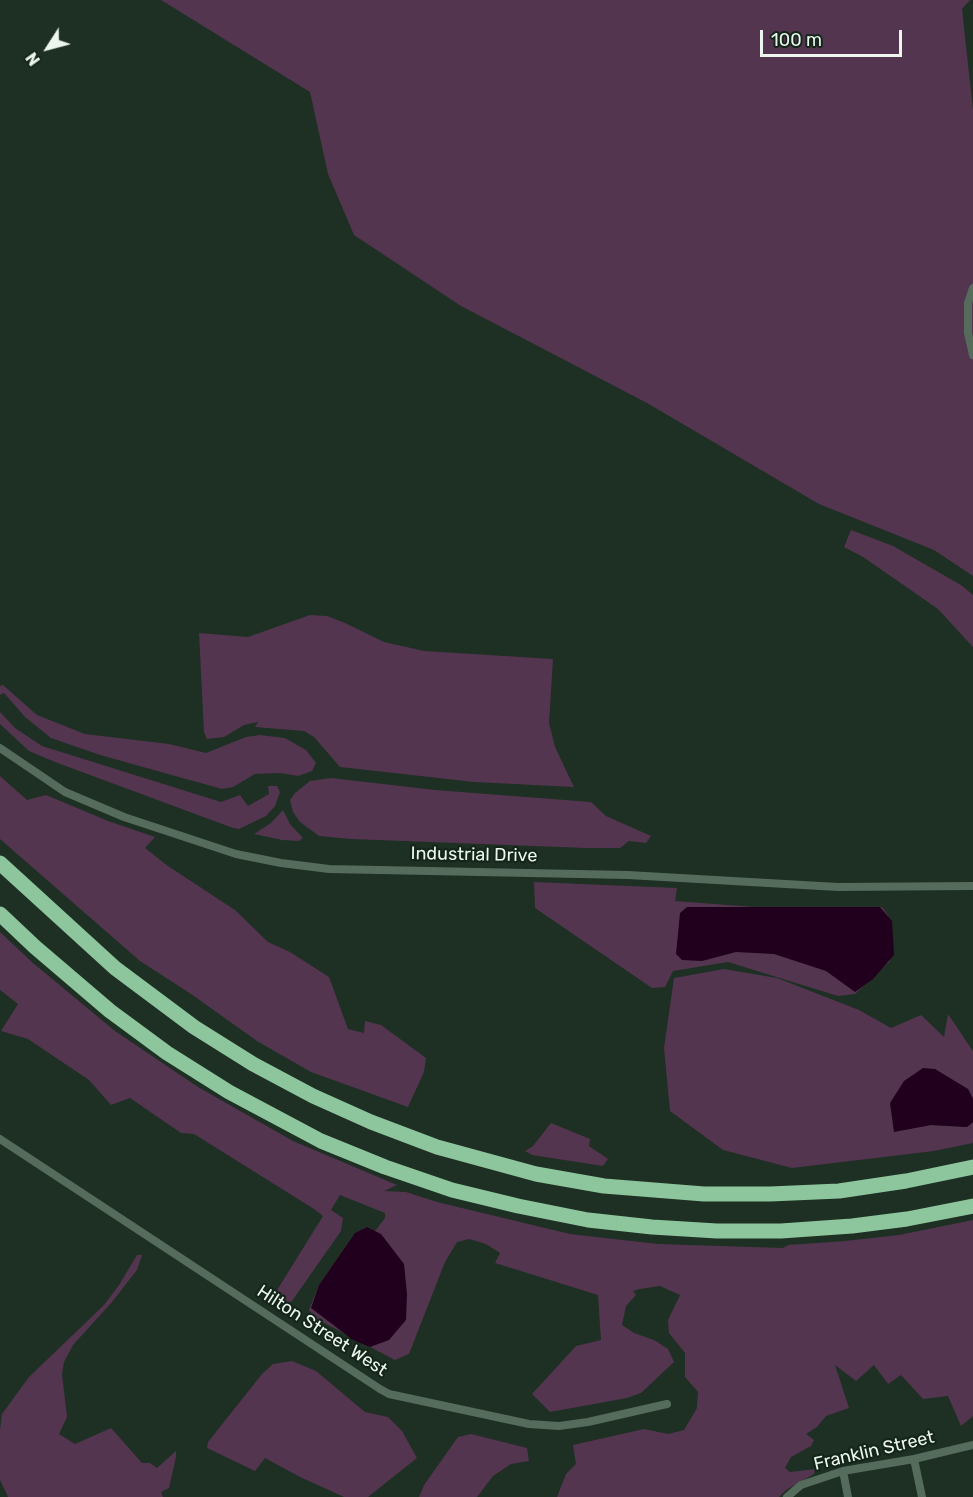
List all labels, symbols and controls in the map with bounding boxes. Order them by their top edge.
north arrow [18,18,78,78]
scale bar [763,18,906,56]
text: 100 m [771,29,822,51]
text: N [22,49,44,69]
street label: Industrial Drive [410,843,538,867]
street label: Hilton Street West [253,1281,391,1381]
street label: Franklin Street [812,1427,936,1475]

